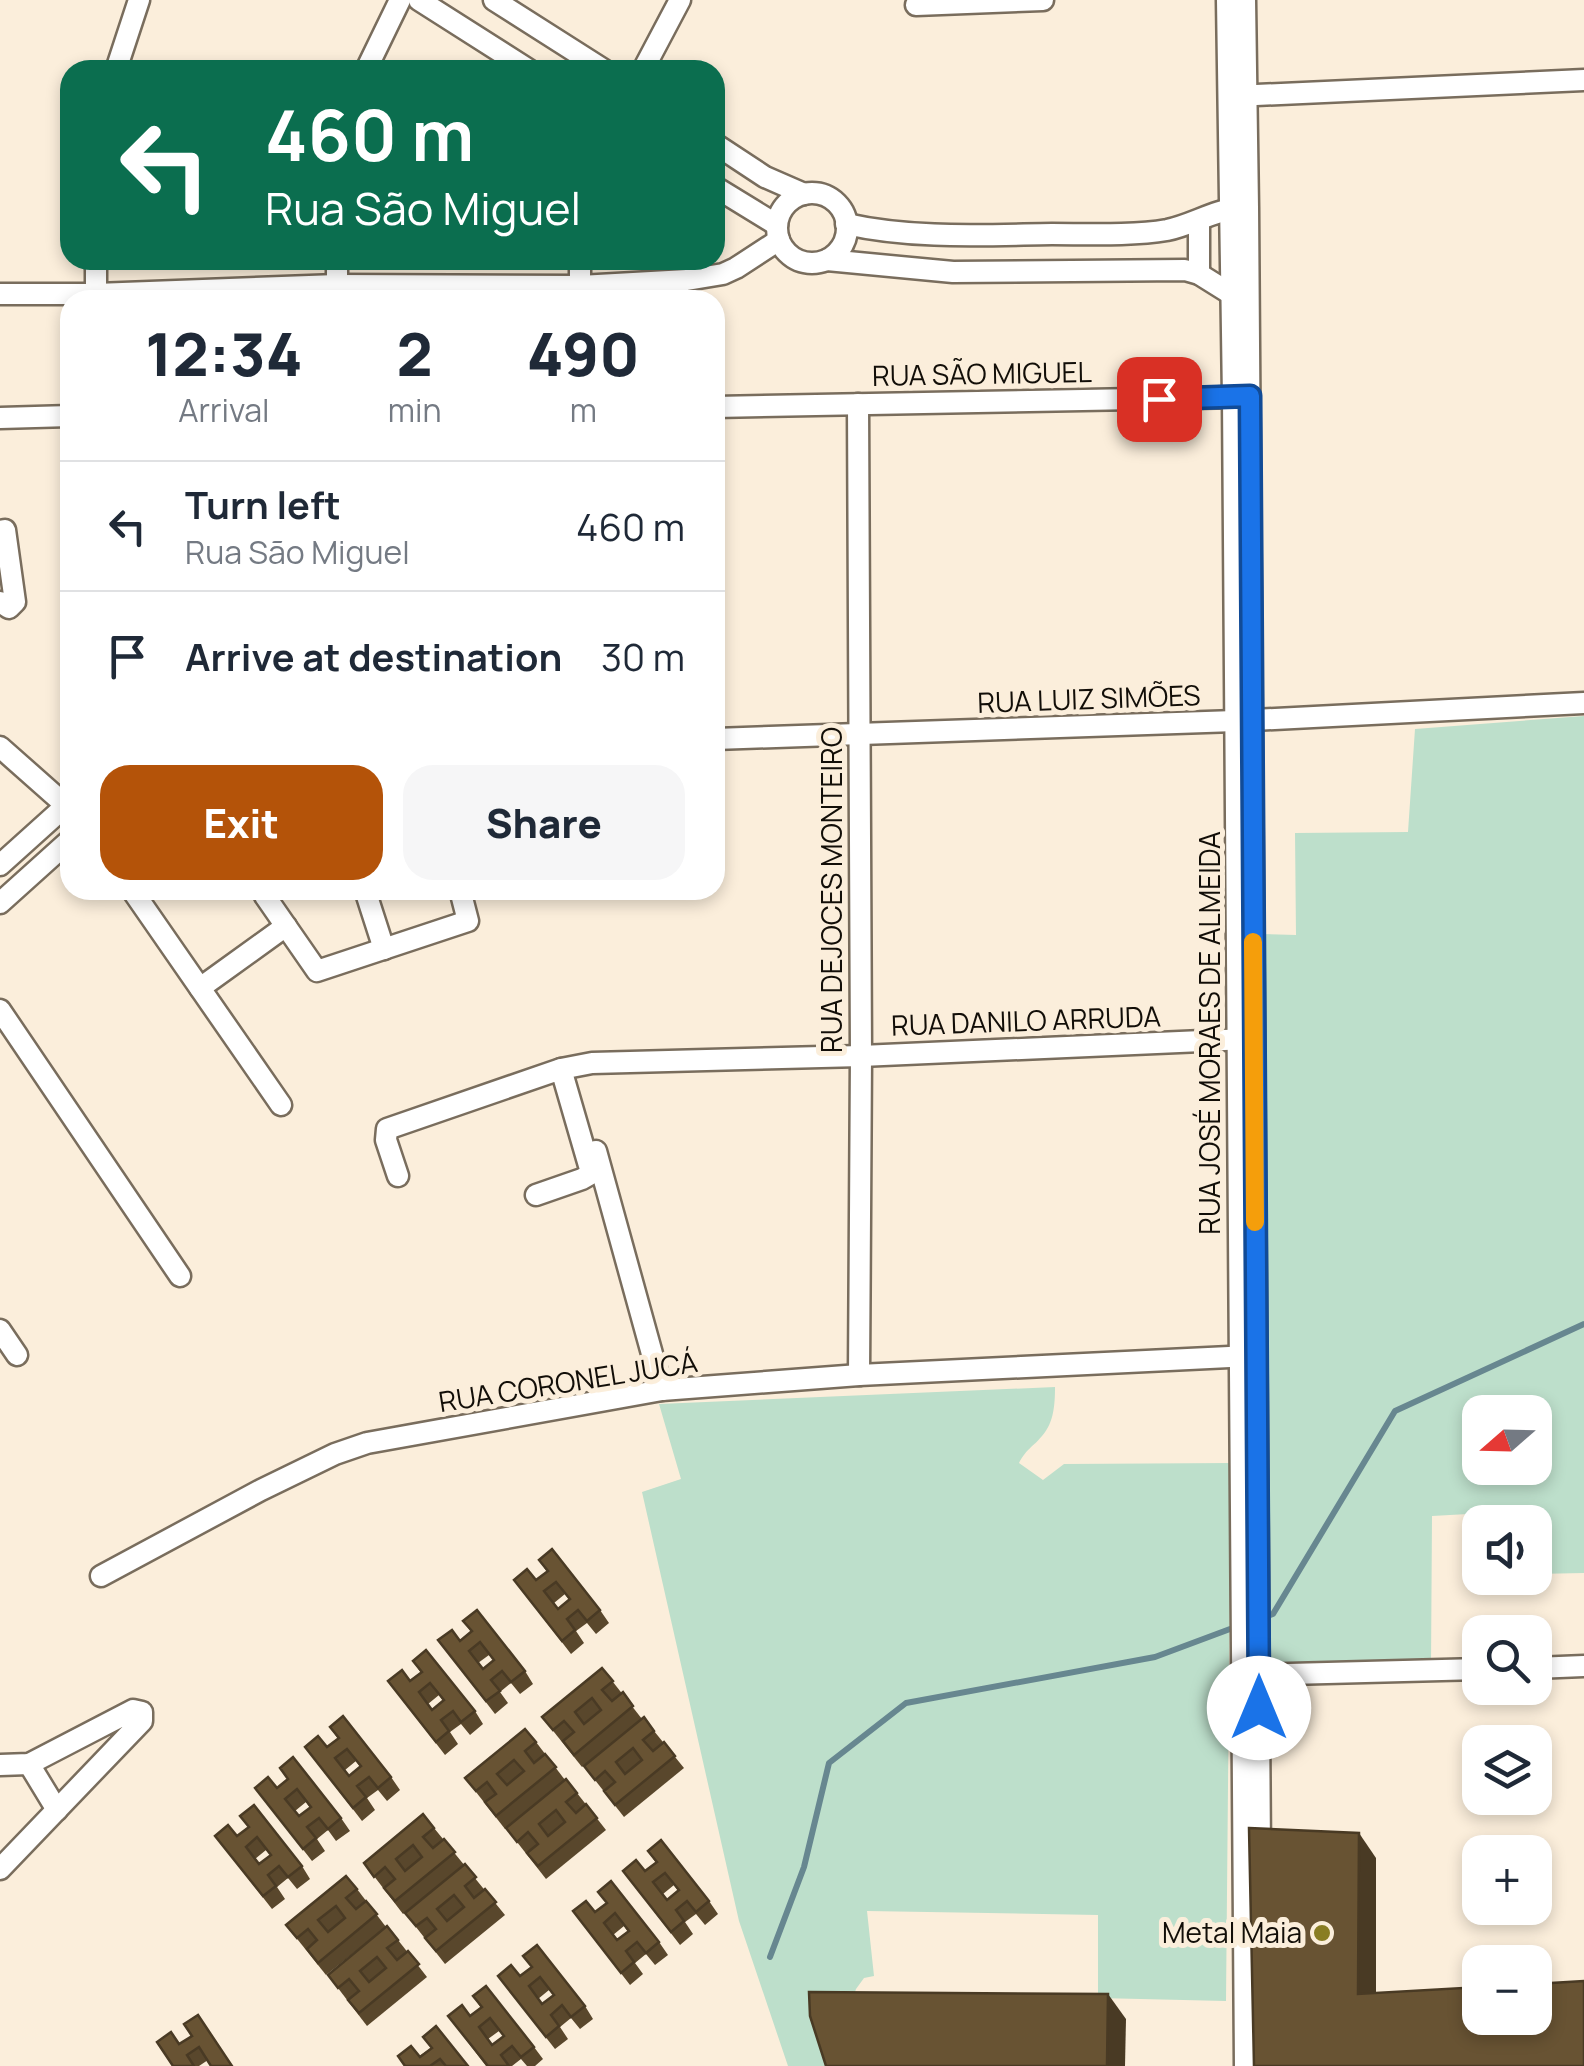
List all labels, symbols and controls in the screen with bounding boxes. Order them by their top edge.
text: 460 m [265,86,474,182]
icon: left [100,100,230,230]
text: Rua São Miguel [265,177,581,239]
text: 12:34 [145,312,303,394]
text: 2 [397,312,433,394]
text: 490 [527,312,640,394]
street label: RUA SÃO MIGUEL [872,352,1092,394]
pin [1117,357,1202,442]
icon: arrive [1132,372,1187,427]
text: Arrival [178,388,270,432]
text: min [388,388,441,432]
text: m [570,388,597,432]
text: Turn left [185,478,341,530]
icon: left [100,499,155,554]
text: 460 m [576,500,685,552]
text: Rua São Miguel [185,530,410,574]
icon: arrive [100,629,155,684]
text: Arrive at destination [185,630,562,682]
text: 30 m [601,630,685,682]
street label: RUA LUIZ SIMÕES [977,675,1201,721]
street label: RUA DEJOCES MONTEIRO [812,727,850,1053]
button: Exit [100,765,383,880]
button: Share [403,765,685,880]
street label: RUA JOSÉ MORAES DE ALMEIDA [1190,831,1228,1235]
street label: RUA DANILO ARRUDA [891,996,1162,1044]
street label: RUA CORONEL JUCÁ [436,1342,700,1420]
north arrow [1462,1395,1552,1485]
map controls [1462,1395,1552,2035]
button: sound [1462,1505,1552,1595]
button: search [1462,1615,1552,1705]
position arrow [1207,1656,1311,1760]
button: layers [1462,1725,1552,1815]
button: + [1462,1835,1552,1925]
place label: Metal Maia [1162,1913,1302,1951]
marker: Metal Maia [1311,1922,1333,1944]
button: − [1462,1945,1552,2035]

